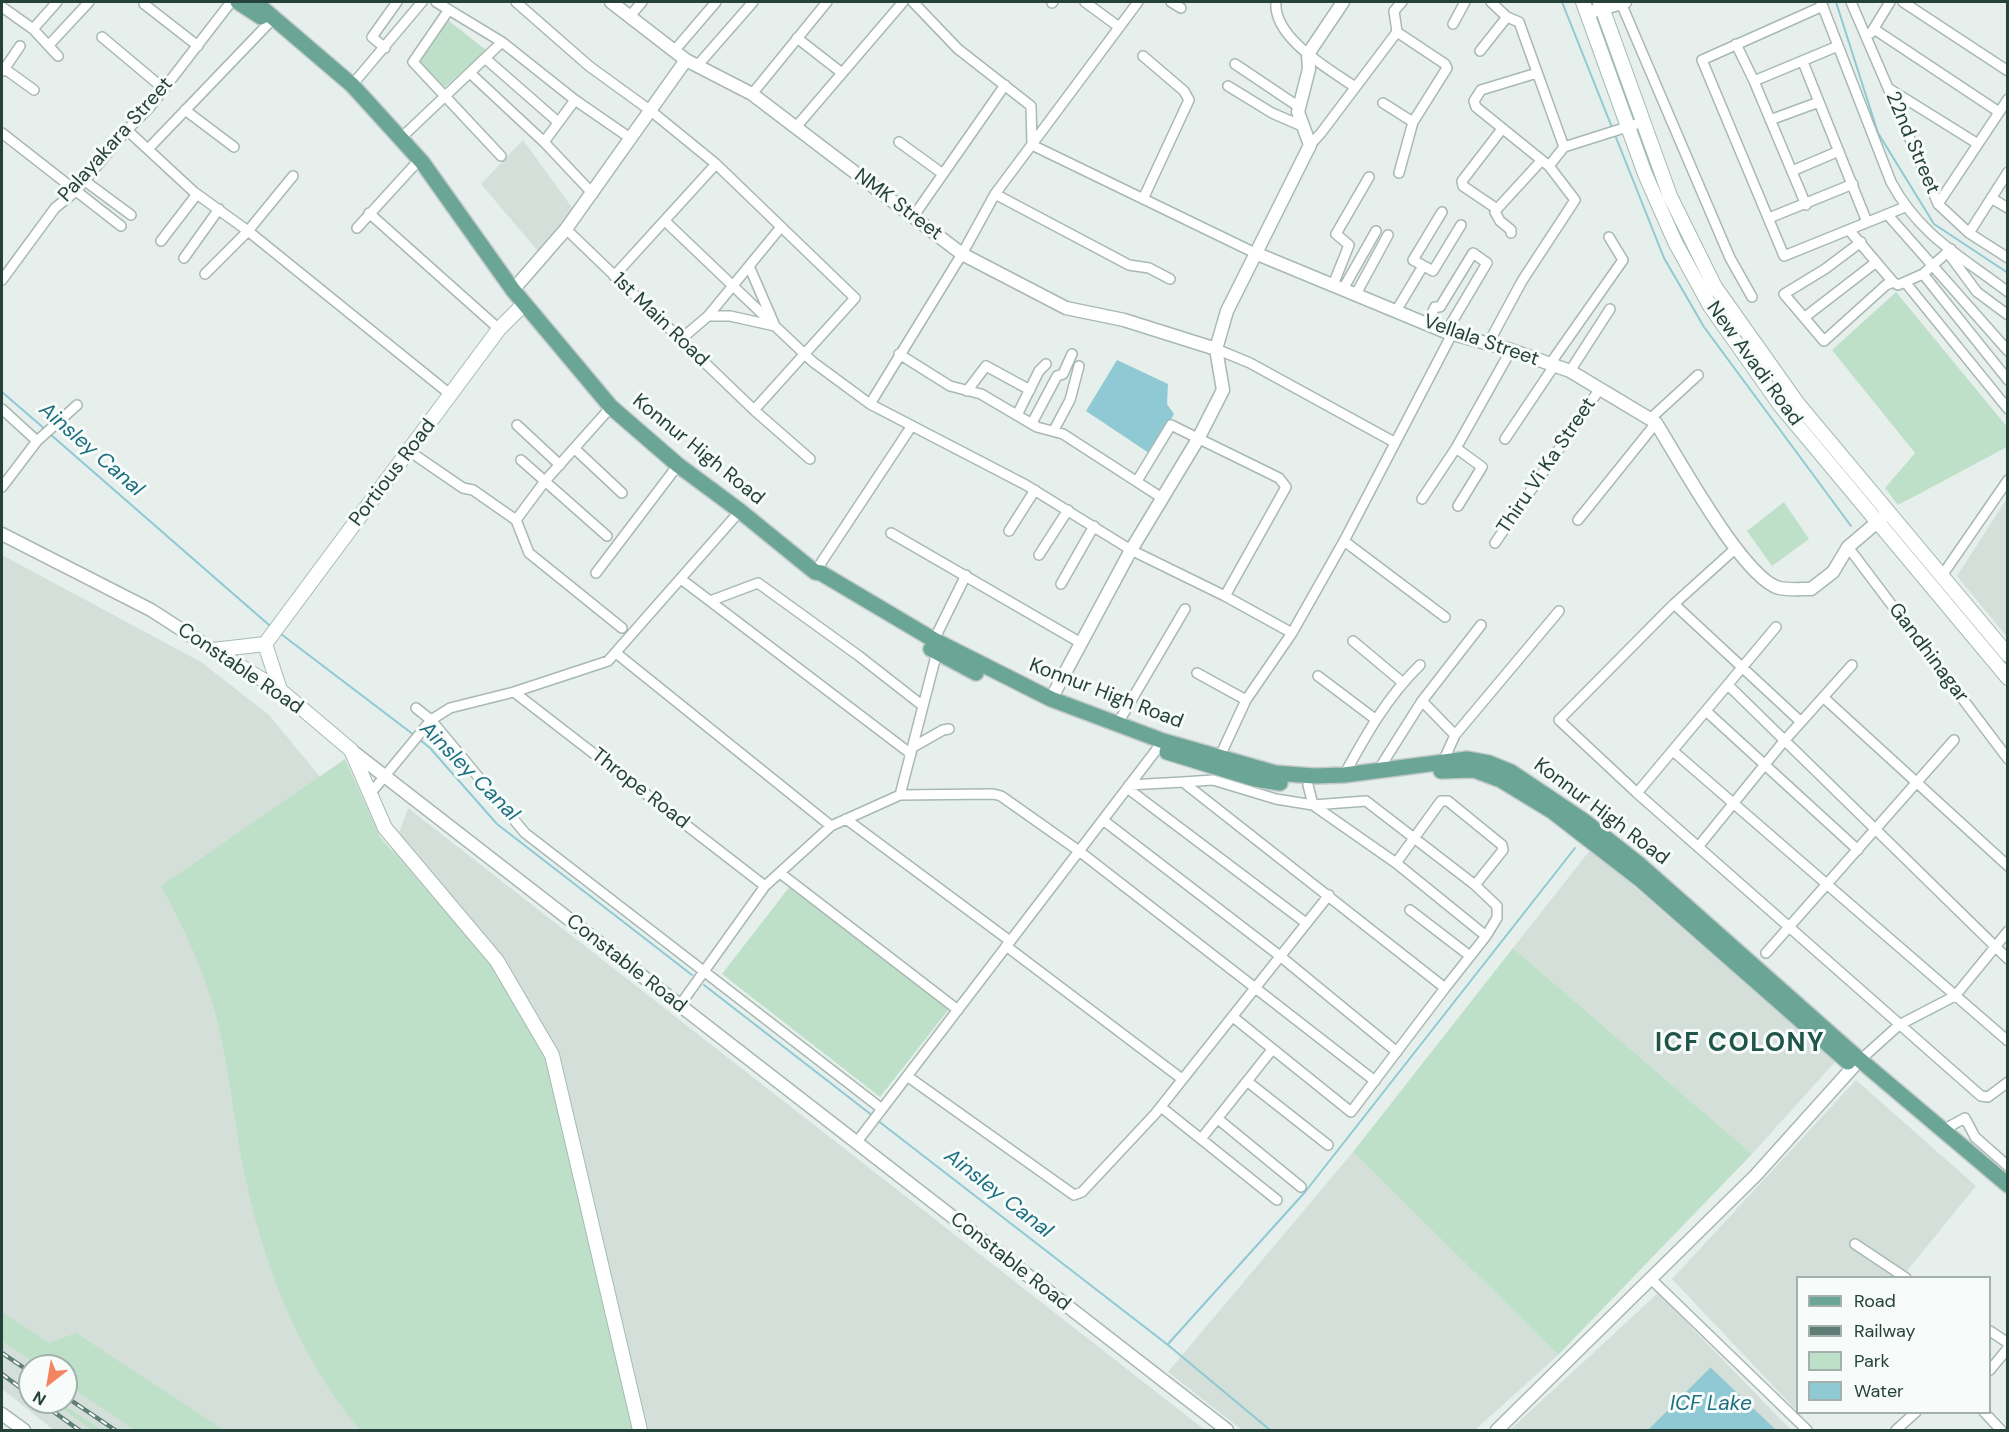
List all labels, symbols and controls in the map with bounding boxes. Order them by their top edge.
street label: Palayakara Street [54,73,178,207]
street label: 22nd Street [1880,88,1944,198]
street label: NMK Street [849,164,947,246]
street label: 1st Main Road [607,268,713,372]
street label: New Avadi Road [1701,297,1807,431]
street label: Vellala Street [1420,310,1542,372]
street label: Konnur High Road [627,389,769,511]
street label: Thiru Vi Ka Street [1493,393,1601,539]
water label: Ainsley Canal [33,398,149,502]
street label: Portious Road [345,415,441,531]
street label: Gandhinagar [1883,599,1973,707]
street label: Constable Road [173,618,307,720]
street label: Konnur High Road [1026,654,1186,734]
water label: Ainsley Canal [414,717,524,827]
street label: Thrope Road [586,743,694,835]
street label: Konnur High Road [1529,753,1673,871]
street label: Constable Road [561,910,691,1018]
district label: ICF COLONY [1655,1028,1825,1060]
water label: Ainsley Canal [939,1144,1057,1244]
street label: Constable Road [945,1208,1075,1316]
legend [1796,1276,1991,1414]
text: Road [1854,1289,1896,1313]
text: Railway [1854,1319,1916,1343]
text: Park [1854,1349,1890,1373]
north arrow [18,1354,78,1414]
text: Water [1854,1379,1904,1403]
text: N [29,1386,50,1410]
water label: ICF Lake [1670,1391,1752,1417]

